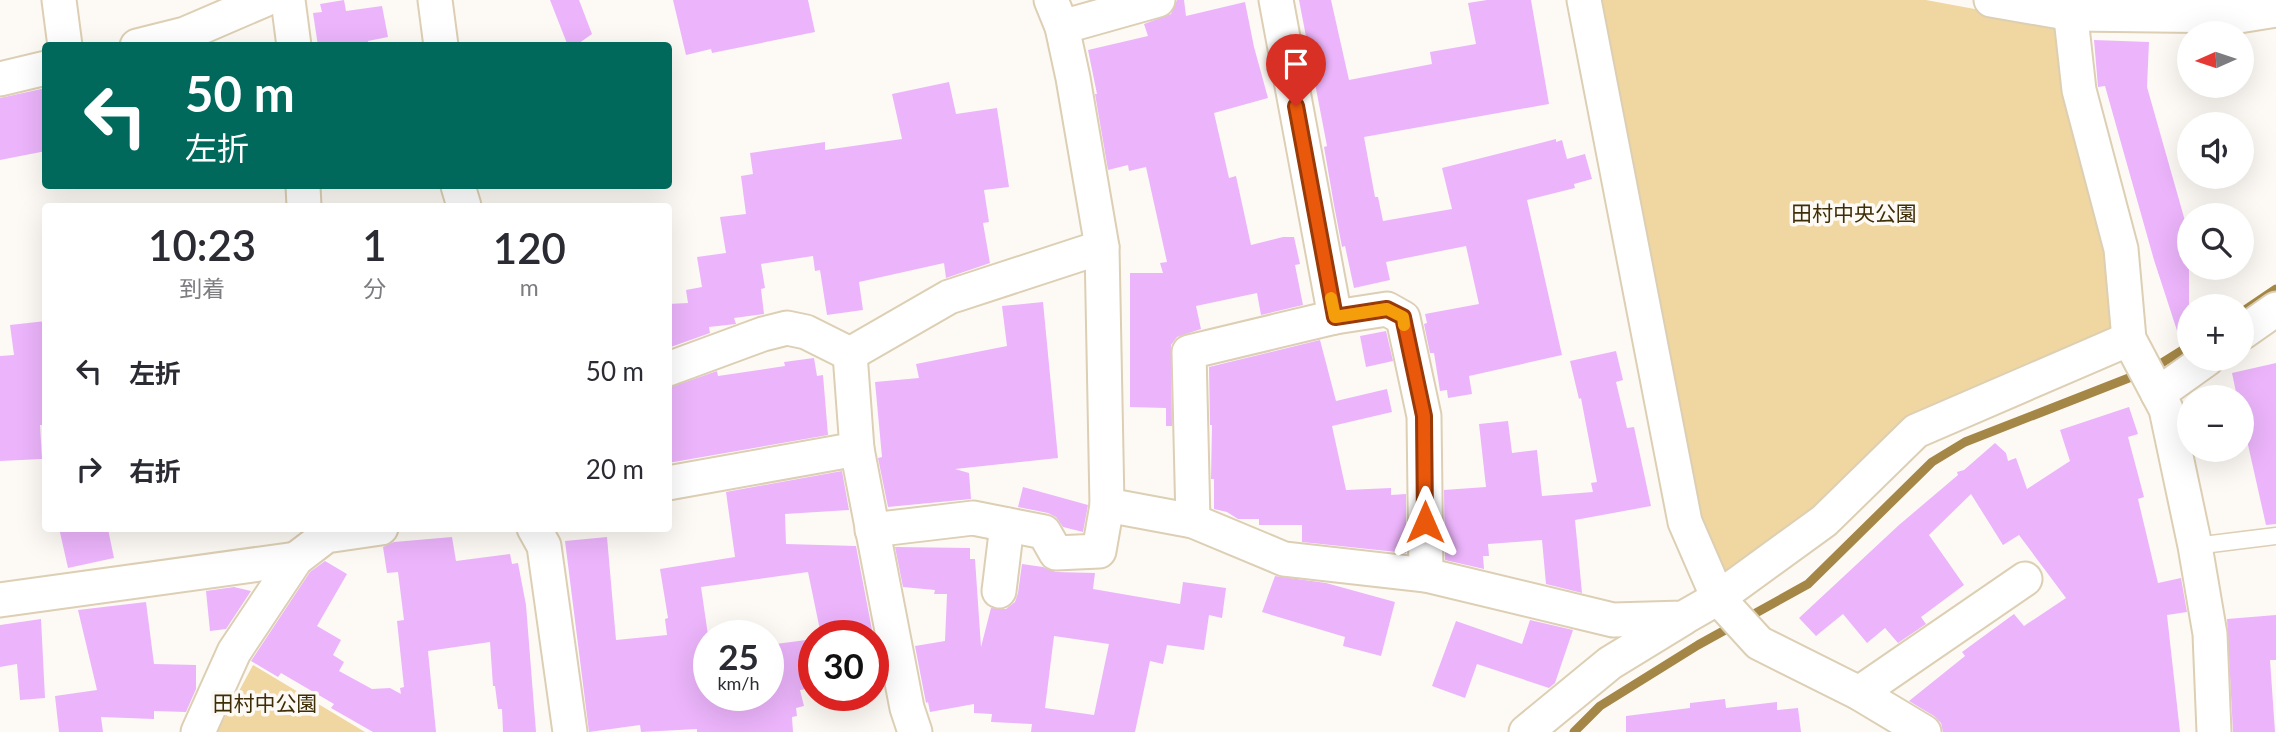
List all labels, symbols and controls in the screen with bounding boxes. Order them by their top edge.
north arrow [2177,21,2254,98]
map controls [2177,21,2254,462]
pin [1266,34,1326,106]
icon: arrive [1277,45,1315,83]
text: 50 m [185,64,295,122]
icon: left [70,70,161,161]
button: sound [2177,112,2254,189]
text: 左折 [185,128,249,167]
park label: 田村中央公園 [1791,200,1917,225]
button: search [2177,203,2254,280]
text: 10:23 [148,220,256,270]
text: 1 [362,220,387,270]
text: 120 [493,223,566,273]
text: m [520,273,539,301]
text: 到着 [179,274,225,302]
text: 分 [363,274,386,302]
button: + [2177,294,2254,371]
icon: left [70,352,108,390]
text: 50 m [586,355,644,387]
text: 左折 [129,357,181,389]
button: − [2177,385,2254,462]
icon: right [70,450,108,488]
text: 20 m [586,453,644,485]
text: 右折 [129,455,181,487]
position arrow [1388,485,1462,559]
speed limit sign: 30 [798,620,889,711]
text: 25 [718,635,759,677]
text: km/h [717,672,760,694]
park label: 田村中公園 [213,690,318,715]

